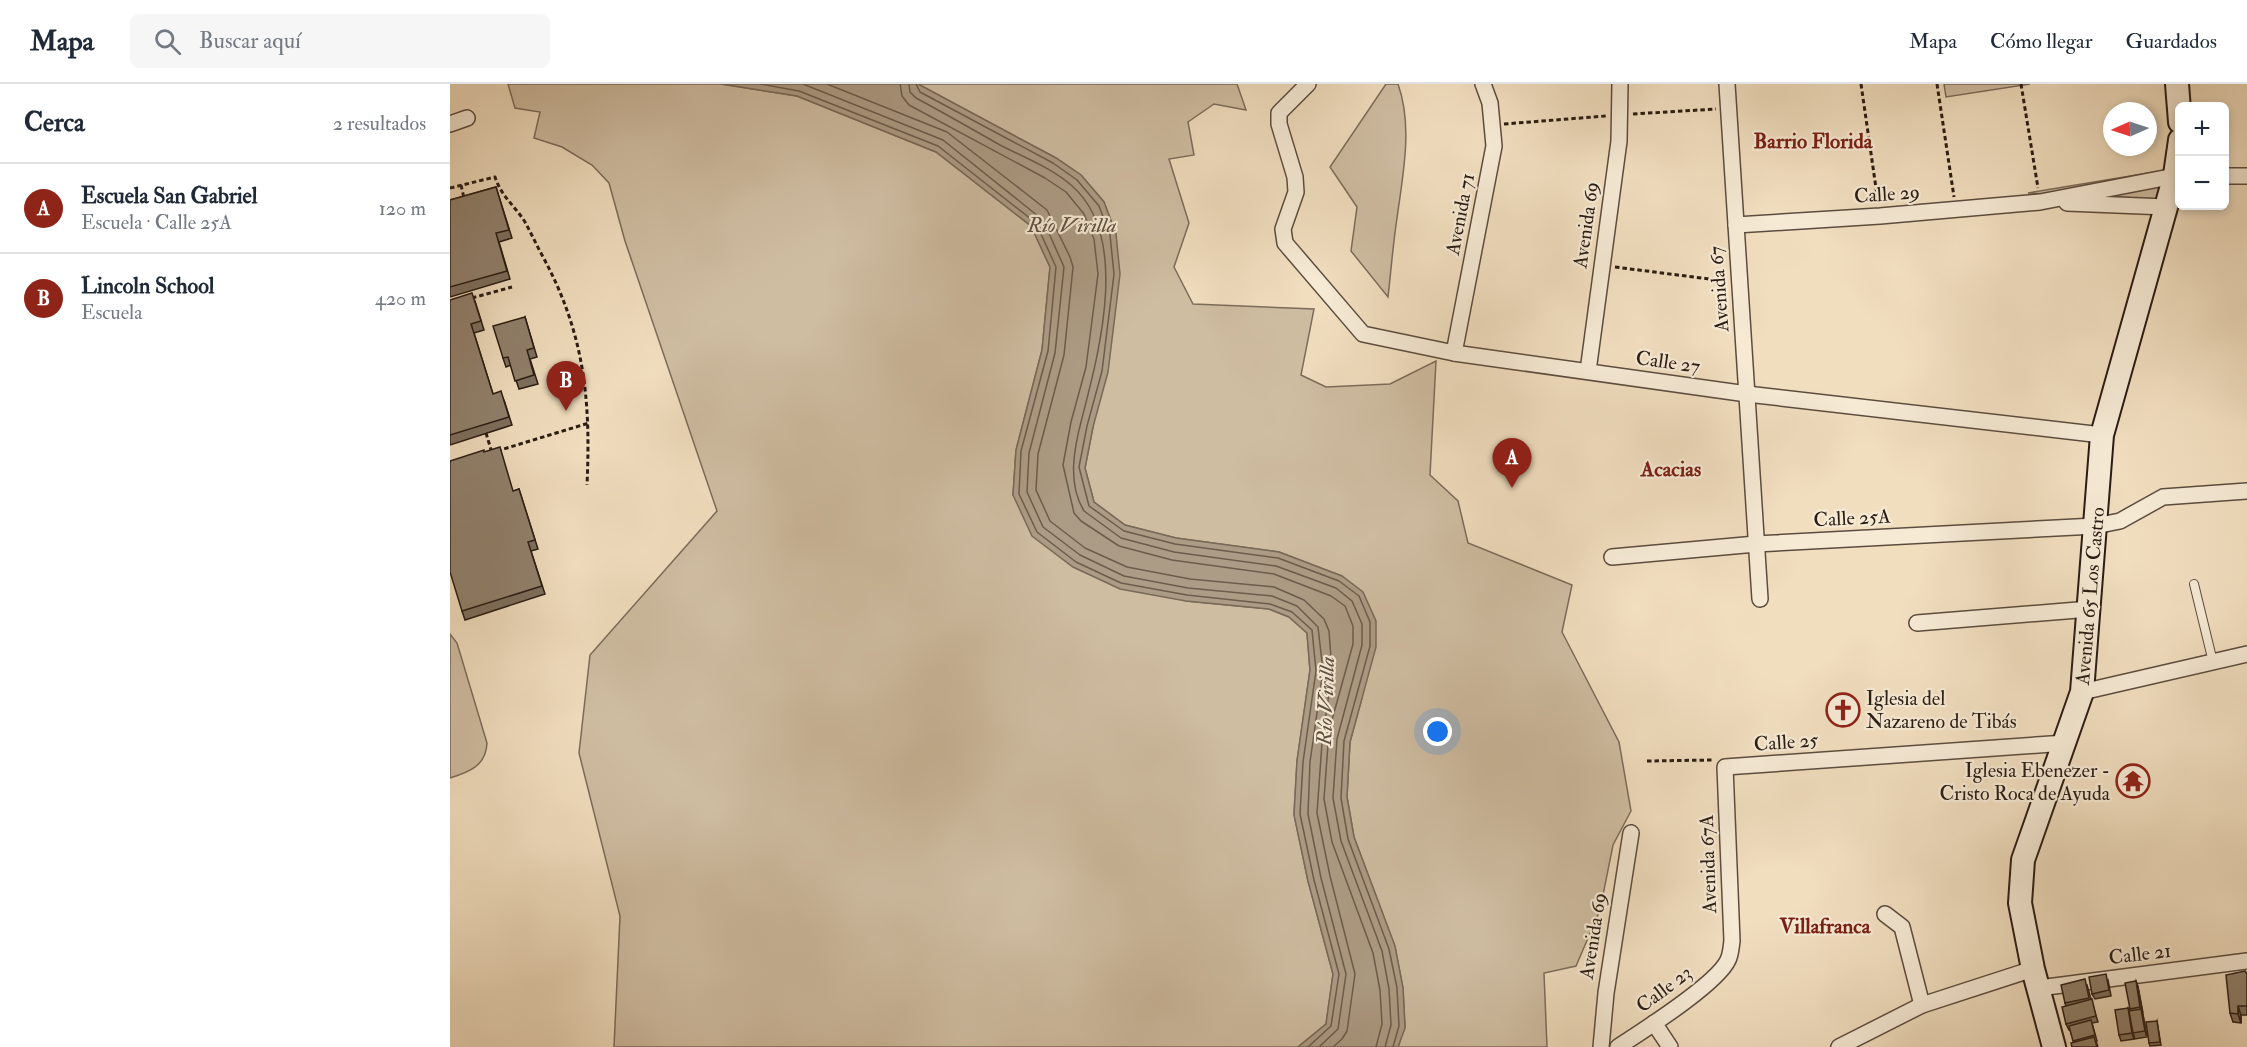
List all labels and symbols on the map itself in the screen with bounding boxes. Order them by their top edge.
north arrow [2103,102,2157,156]
district label: Barrio Florida [1754,128,1874,155]
street label: Avenida 71 [1440,171,1480,258]
street label: Calle 29 [1853,179,1921,209]
street label: Avenida 69 [1567,180,1604,271]
water label: Río Virilla [1026,212,1117,239]
street label: Avenida 67 [1704,245,1735,334]
street label: Calle 27 [1634,345,1702,379]
pin: B [546,362,586,411]
pin: A [1492,438,1532,488]
district label: Acacias [1640,456,1701,483]
street label: Calle 25A [1813,503,1891,533]
street label: Avenida 65 Los Castro [2070,506,2110,687]
water label: Río Virilla [1311,656,1341,747]
place label: Iglesia del Nazareno de Tibás [1866,686,2017,734]
church icon: Iglesia del Nazareno de Tibás [1825,692,1861,728]
your location [1423,717,1452,746]
street label: Calle 25 [1753,727,1819,757]
place label: Iglesia Ebenezer - Cristo Roca de Ayuda [1940,758,2111,806]
temple icon: Iglesia Ebenezer - Cristo Roca de Ayuda [2115,763,2151,799]
street label: Avenida 67A [1694,814,1722,915]
street label: Avenida 69 [1574,891,1612,982]
district label: Villafranca [1779,913,1872,940]
street label: Calle 21 [2107,938,2173,970]
street label: Calle 23 [1631,960,1697,1018]

